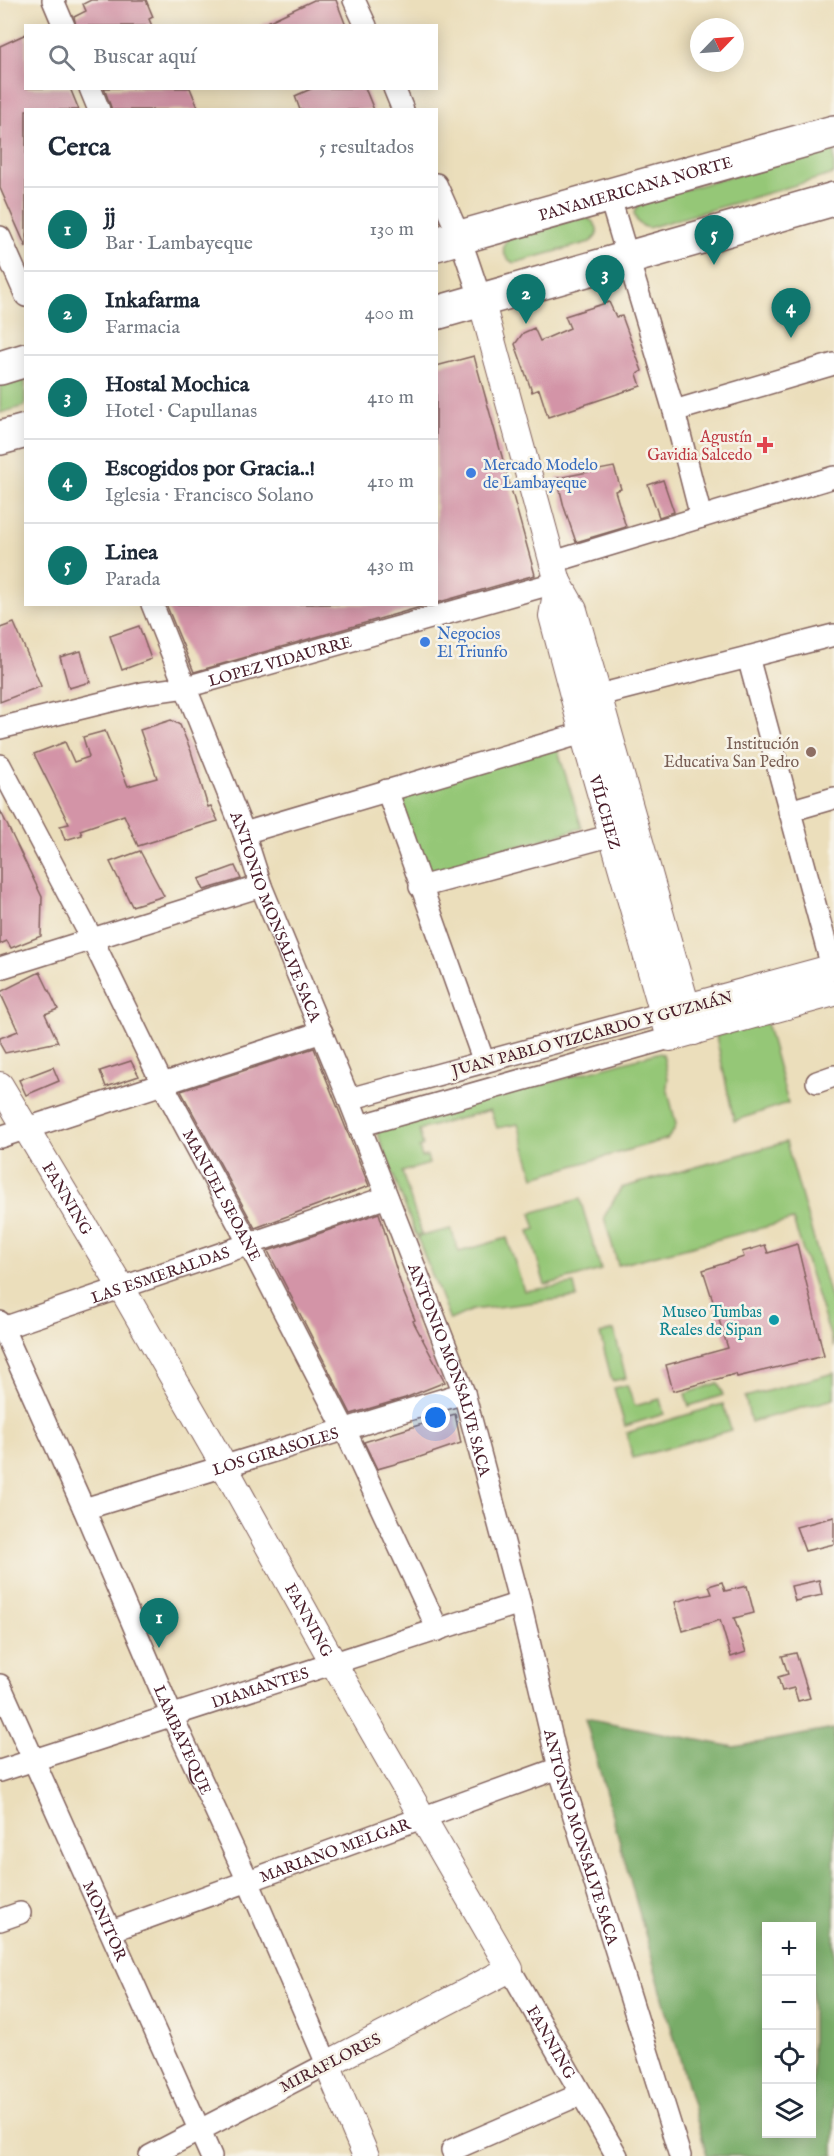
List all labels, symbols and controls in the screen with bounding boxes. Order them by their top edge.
north arrow [690,18,744,72]
search box [24,24,438,90]
icon: search [45,41,78,74]
text: Buscar aquí [93,43,196,71]
text: Cerca [48,131,110,164]
text: 5 resultados [319,135,414,160]
street label: PANAMERICANA NORTE [537,153,735,227]
text: jj [105,203,115,231]
pin: 5 [694,216,734,265]
text: 1 [64,217,71,242]
text: 130 m [369,217,414,242]
text: Bar · Lambayeque [105,231,253,256]
pin: 3 [586,256,624,305]
pin: 2 [506,274,546,324]
text: Inkafarma [105,287,200,315]
pin: 4 [772,288,810,338]
text: 2 [63,301,72,326]
text: 400 m [365,301,414,326]
text: Farmacia [105,315,180,340]
text: Hostal Mochica [105,371,249,399]
text: 3 [64,385,71,410]
text: 410 m [367,385,414,410]
text: Hotel · Capullanas [105,399,257,424]
place label: Agustín Gavidia Salcedo [647,428,752,466]
marker: Agustín Gavidia Salcedo [756,436,774,454]
text: Escogidos por Gracia..! [105,455,315,483]
place label: Mercado Modelo de Lambayeque [483,456,598,494]
marker: Mercado Modelo de Lambayeque [464,466,478,480]
text: 4 [63,469,72,494]
text: 410 m [367,469,414,494]
text: Iglesia · Francisco Solano [105,483,313,508]
text: Linea [105,539,158,567]
text: 5 [64,553,71,578]
text: 430 m [367,553,414,578]
text: Parada [105,567,160,592]
place label: Negocios El Triunfo [437,625,508,663]
street label: LOPEZ VIDAURRE [206,633,354,692]
marker: Negocios El Triunfo [418,635,432,649]
place label: Institución Educativa San Pedro [664,735,799,773]
marker: Institución Educativa San Pedro [804,745,818,759]
street label: VÍLCHEZ [583,772,624,852]
street label: ANTONIO MONSALVE SACA [224,808,324,1026]
street label: JUAN PABLO VIZCARDO Y GUZMÁN [448,986,735,1083]
street label: MANUEL SEOANE [177,1126,264,1265]
street label: FANNING [37,1159,96,1240]
street label: LAS ESMERALDAS [89,1243,233,1309]
street label: ANTONIO MONSALVE SACA [402,1260,494,1480]
place label: Museo Tumbas Reales de Sipan [659,1303,762,1341]
marker: Museo Tumbas Reales de Sipan [767,1313,781,1327]
your location [421,1403,450,1432]
street label: LOS GIRASOLES [210,1424,341,1481]
street label: FANNING [279,1580,336,1662]
pin: 1 [140,1598,178,1648]
street label: DIAMANTES [209,1664,312,1714]
street label: LAMBAYEQUE [148,1682,215,1798]
street label: ANTONIO MONSALVE SACA [538,1727,622,1949]
street label: MARIANO MELGAR [257,1815,414,1888]
street label: MONITOR [77,1878,131,1965]
map controls [762,1922,816,2138]
button: + [762,1922,816,1976]
button: − [762,1976,816,2030]
street label: FANNING [521,2003,579,2083]
street label: MIRAFLORES [277,2030,385,2098]
button: locate [762,2030,816,2084]
button: layers [762,2084,816,2138]

